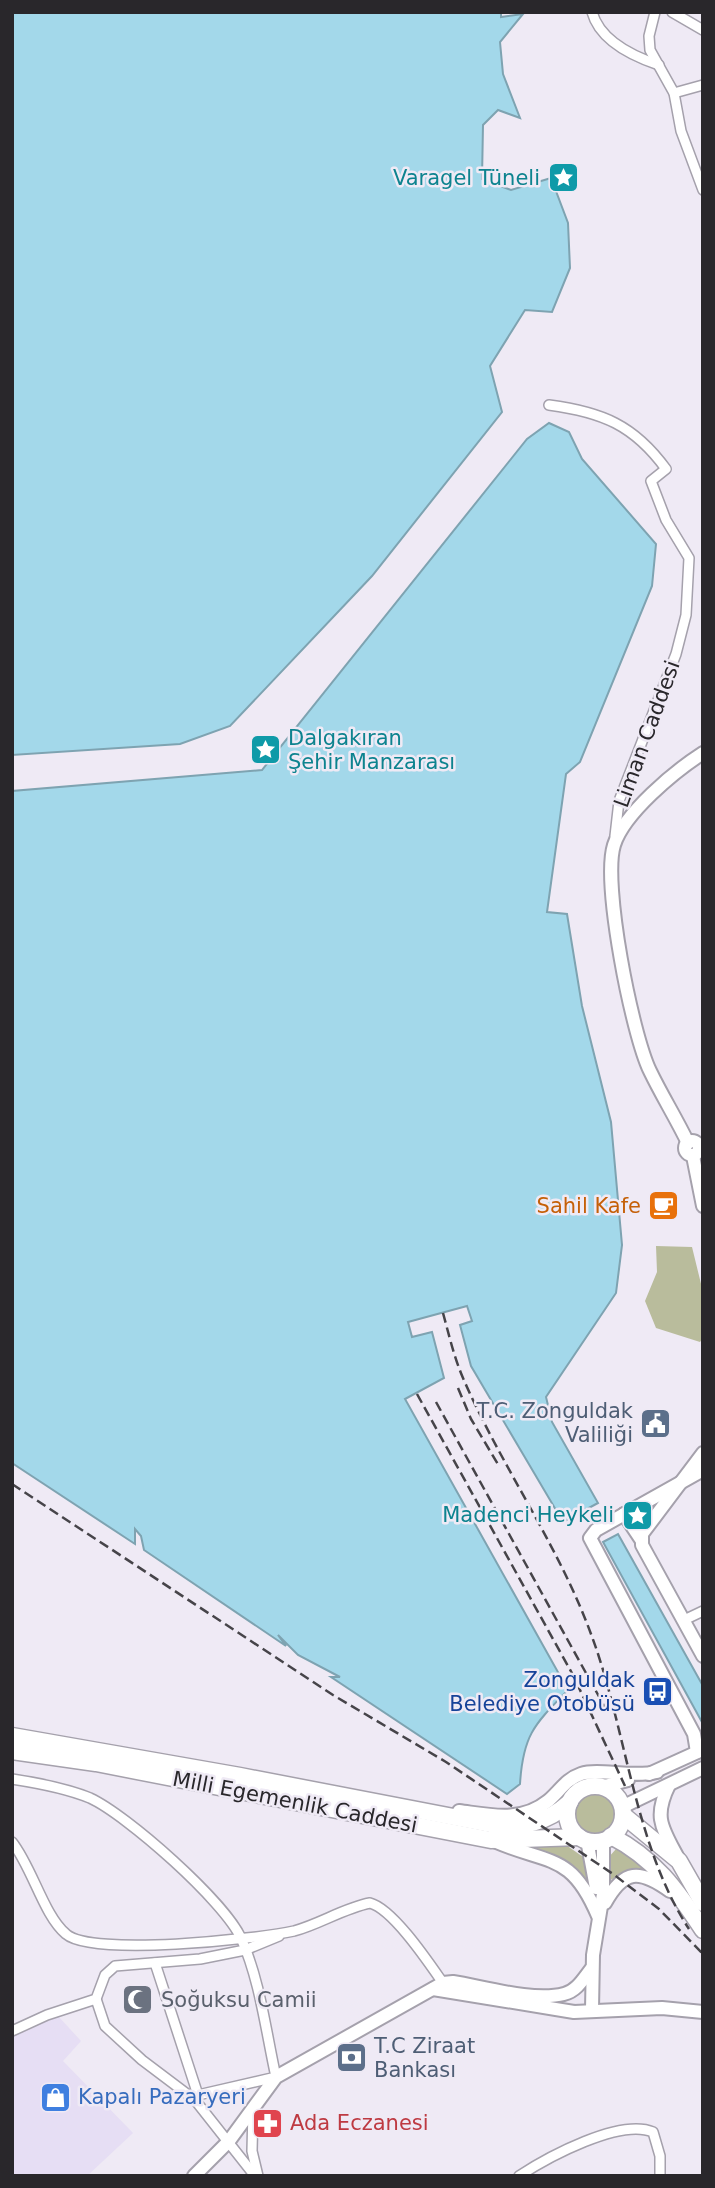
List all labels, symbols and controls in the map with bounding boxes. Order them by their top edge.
place icon: Varagel Tüneli [546,161,580,195]
place label: Varagel Tüneli [393,166,540,190]
street label: Liman Caddesi [609,657,685,811]
place label: Dalgakıran Şehir Manzarası [288,726,455,774]
place icon: Dalgakıran Şehir Manzarası [248,733,282,767]
cafe icon: Sahil Kafe [647,1189,681,1223]
place label: Sahil Kafe [537,1194,641,1218]
place label: T.C. Zonguldak Valiliği [476,1399,634,1447]
public building icon: T.C. Zonguldak Valiliği [639,1406,673,1440]
place icon: Madenci Heykeli [620,1498,654,1532]
place label: Madenci Heykeli [442,1503,614,1527]
place label: Zonguldak Belediye Otobüsü [449,1668,636,1716]
bus stop icon: Zonguldak Belediye Otobüsü [641,1675,675,1709]
street label: Milli Egemenlik Caddesi [171,1766,419,1838]
mosque icon: Soğuksu Camii [121,1983,155,2017]
place label: Soğuksu Camii [161,1988,317,2012]
place label: T.C Ziraat Bankası [373,2034,475,2082]
bank icon: T.C Ziraat Bankası [334,2041,368,2075]
shop icon: Kapalı Pazaryeri [38,2080,72,2114]
place label: Kapalı Pazaryeri [78,2085,246,2109]
pharmacy icon: Ada Eczanesi [250,2106,284,2140]
place label: Ada Eczanesi [290,2111,429,2135]

